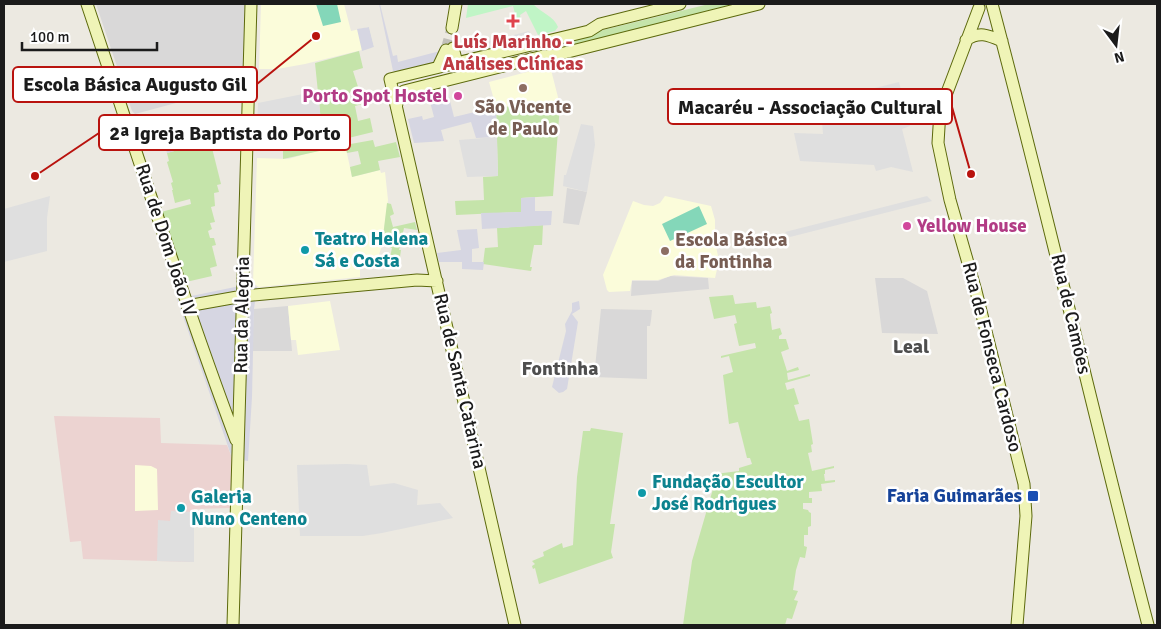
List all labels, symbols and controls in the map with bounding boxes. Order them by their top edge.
marker: Luís Marinho - Análises Clínicas [506,14,520,28]
scale bar [22,20,158,52]
north arrow [1091,20,1141,70]
text: 100 m [30,28,70,46]
place label: Luís Marinho - Análises Clínicas [443,30,583,76]
text: N [1112,48,1126,67]
callout: Escola Básica Augusto Gil [13,67,257,102]
text: Escola Básica Augusto Gil [23,72,247,97]
marker: São Vicente de Paulo [517,82,529,94]
place label: Porto Spot Hostel [302,84,448,108]
callout: Macaréu - Associação Cultural [668,89,952,124]
marker: Porto Spot Hostel [452,90,464,102]
place label: São Vicente de Paulo [475,95,571,141]
text: Macaréu - Associação Cultural [678,95,942,120]
callout: 2ª Igreja Baptista do Porto [99,115,350,150]
text: 2ª Igreja Baptista do Porto [109,121,341,146]
street label: Rua de Dom João IV [130,161,202,319]
place label: Yellow House [916,214,1027,238]
marker: Yellow House [901,220,913,232]
place label: Teatro Helena Sá e Costa [315,227,429,273]
place label: Escola Básica da Fontinha [675,228,788,274]
marker: Teatro Helena Sá e Costa [299,244,311,256]
marker: Escola Básica da Fontinha [659,245,671,257]
street label: Rua de Camões [1045,251,1097,377]
street label: Rua da Alegria [229,256,255,374]
street label: Rua de Fonseca Cardoso [957,259,1027,455]
street label: Rua de Santa Catarina [428,291,492,471]
district label: Leal [893,334,929,359]
district label: Fontinha [522,356,598,381]
place label: Fundação Escultor José Rodrigues [652,470,804,516]
place label: Faria Guimarães [887,484,1022,508]
place label: Galeria Nuno Centeno [191,485,307,531]
marker: Fundação Escultor José Rodrigues [636,487,648,499]
marker: Faria Guimarães [1026,489,1040,503]
marker: Galeria Nuno Centeno [175,502,187,514]

